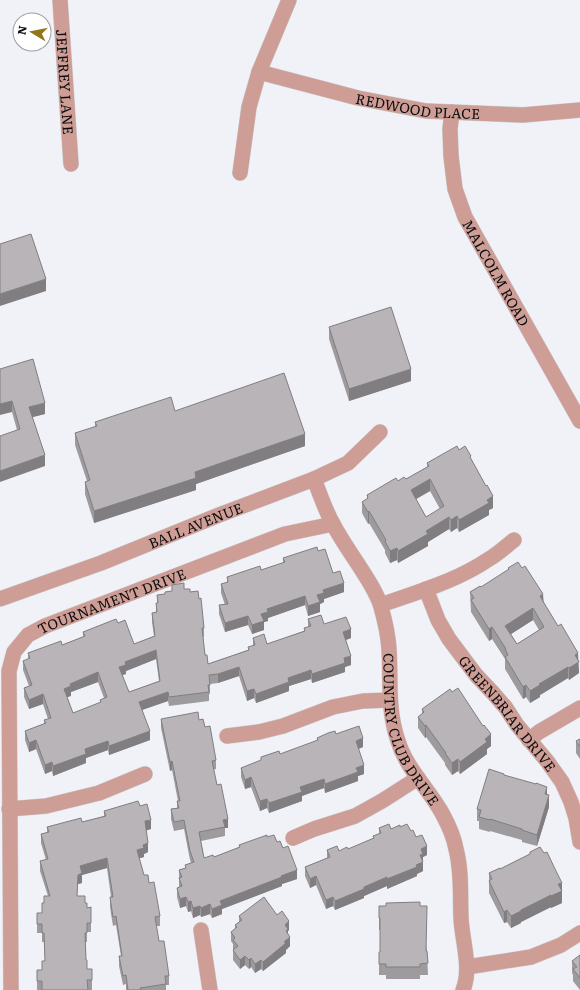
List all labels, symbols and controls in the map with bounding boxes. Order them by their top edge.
north arrow [12,12,52,52]
text: N [12,24,30,36]
street label: JEFFREY LANE [52,29,79,135]
street label: REDWOOD PLACE [354,88,481,123]
street label: MALCOLM ROAD [458,216,535,330]
street label: BALL AVENUE [145,497,245,553]
street label: TOURNAMENT DRIVE [34,563,188,638]
street label: GREENBRIAR DRIVE [455,651,561,775]
street label: COUNTRY CLUB DRIVE [379,653,445,809]

